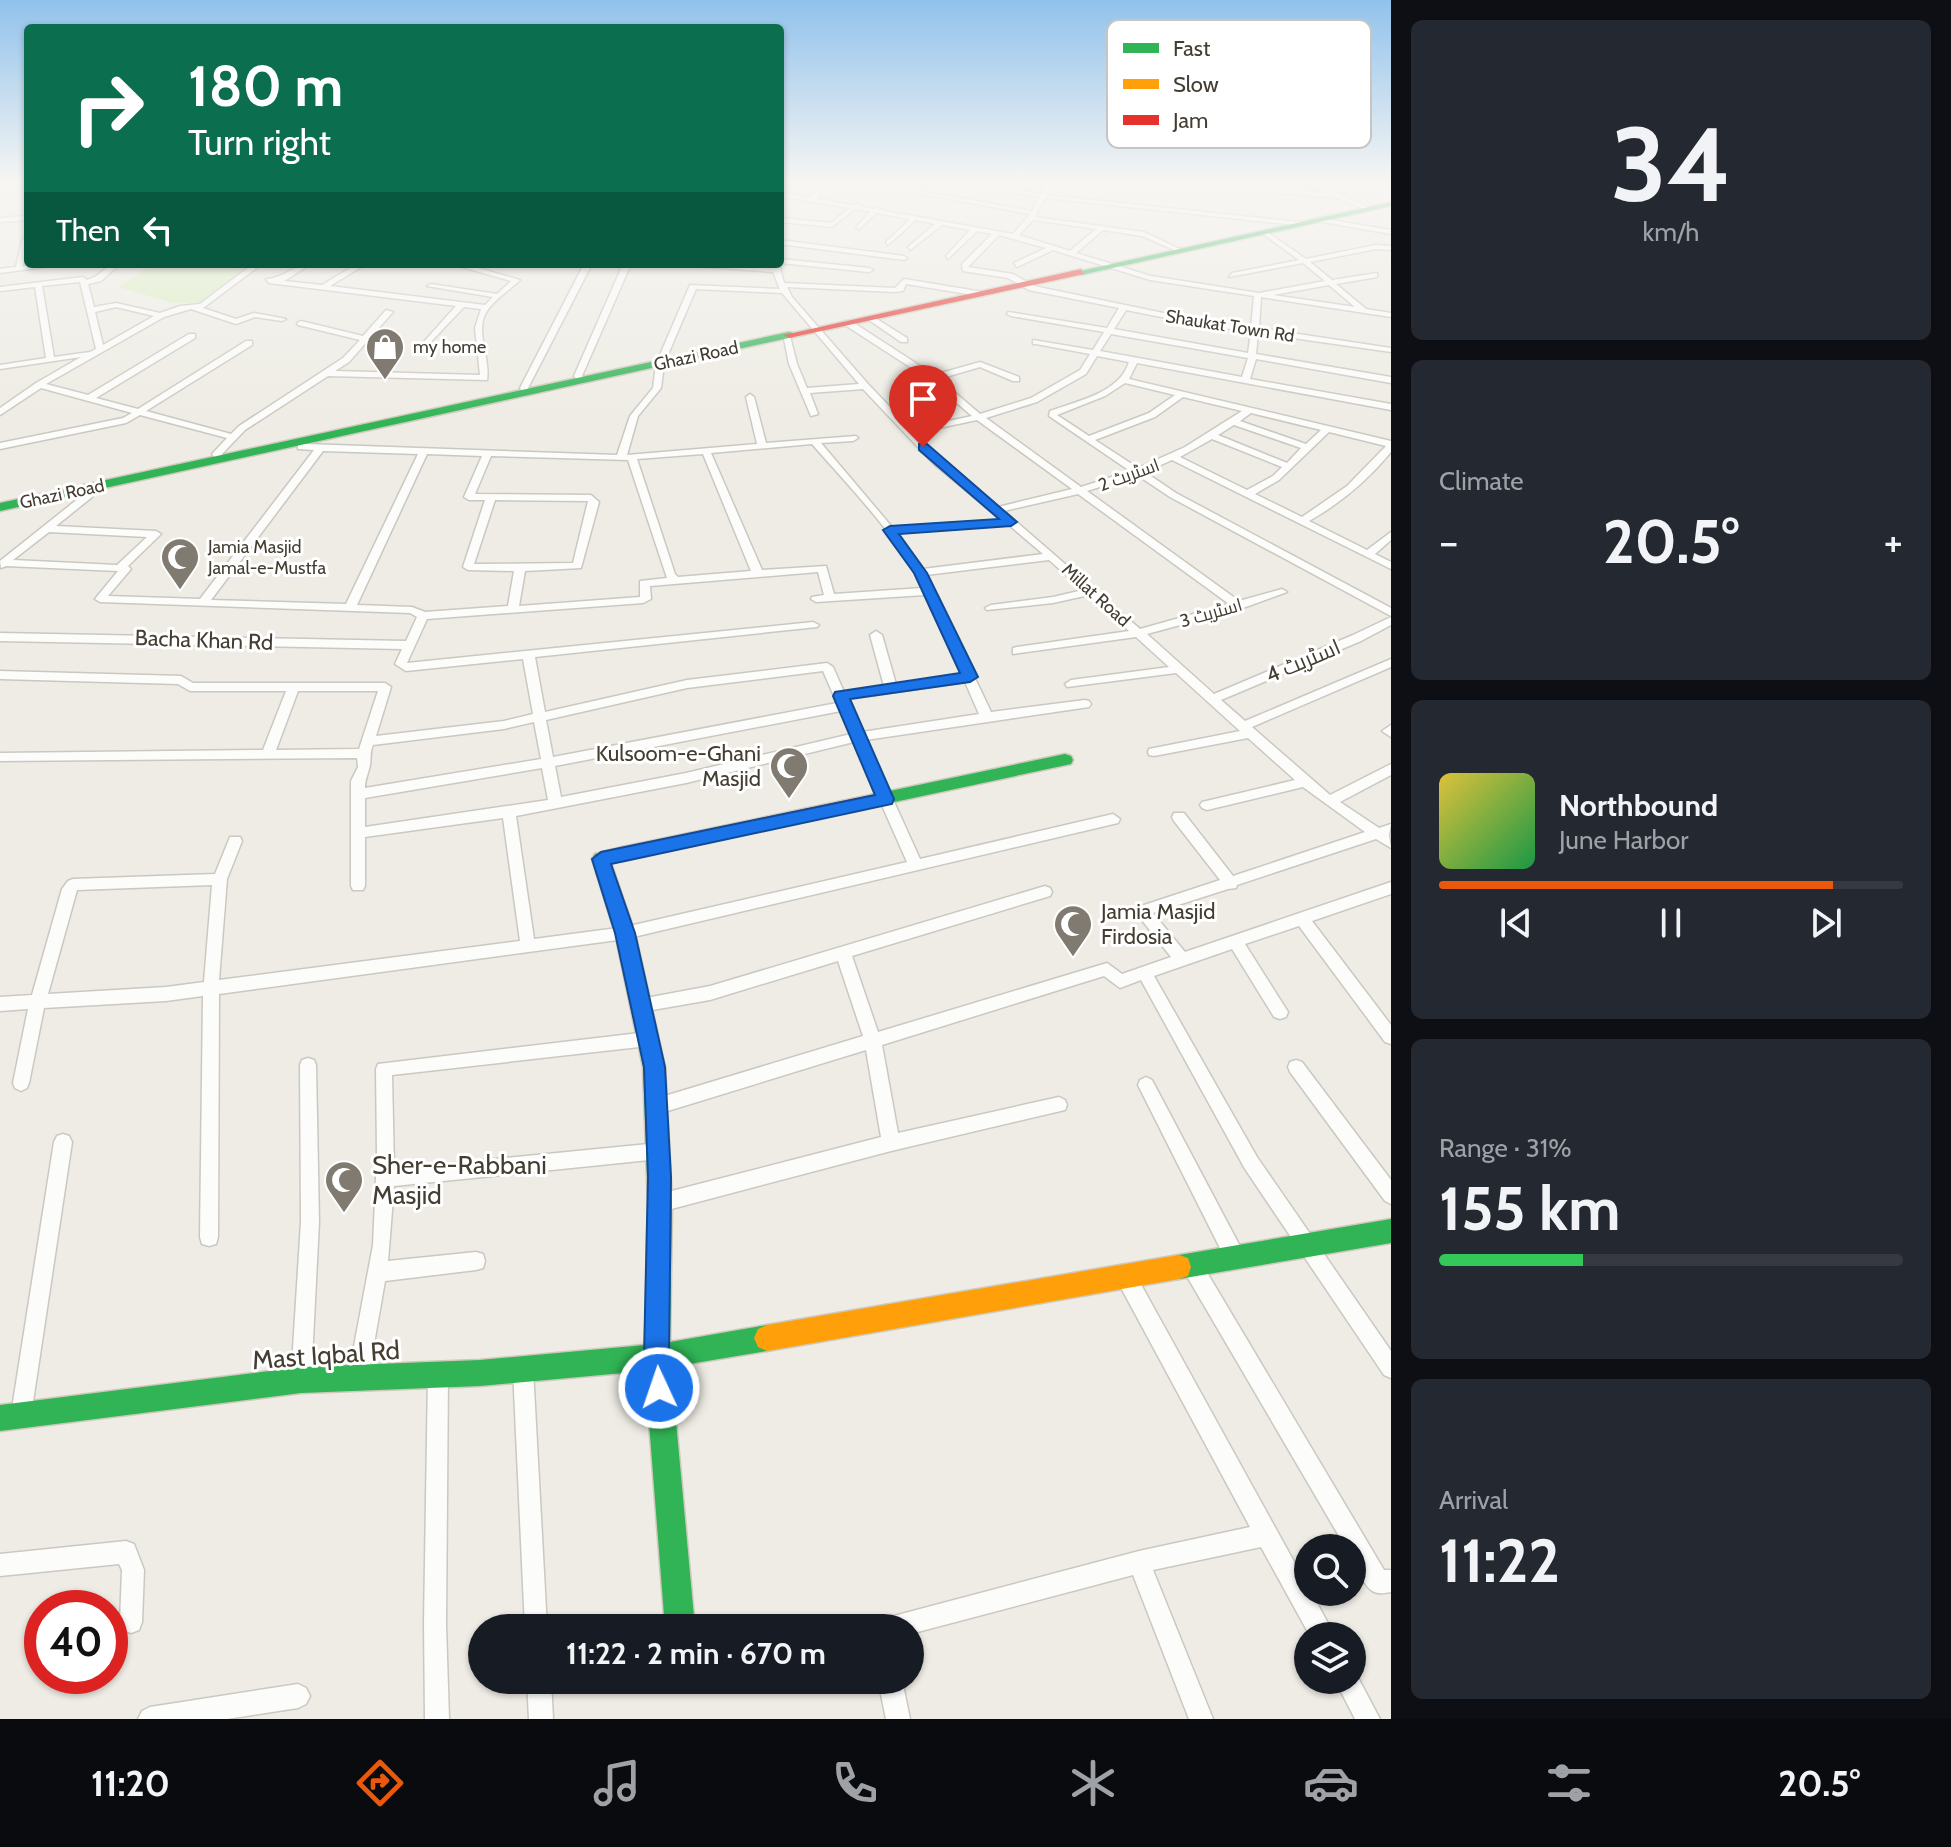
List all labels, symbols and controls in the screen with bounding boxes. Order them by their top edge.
legend [1107,20,1371,148]
text: Fast [1173,35,1211,62]
text: 180 m [188,52,343,120]
icon: right [56,56,160,160]
text: Slow [1173,71,1219,98]
text: 34 [1611,101,1731,227]
text: Jam [1172,107,1208,134]
text: Turn right [188,120,331,164]
icon: left [136,208,180,252]
text: Then [56,212,120,249]
text: km/h [1643,216,1699,248]
street label: Shaukat Town Rd [1164,305,1296,347]
shop icon: my home [364,326,406,381]
place label: my home [413,336,486,358]
street label: Ghazi Road [652,336,740,376]
pin [889,365,957,447]
icon: arrive [901,377,945,421]
street label: اسٹریٹ 2 [1095,454,1163,496]
text: Climate [1439,465,1524,497]
street label: Ghazi Road [18,474,106,514]
text: 20.5° [1603,505,1739,578]
text: − [1439,515,1458,568]
text: + [1884,515,1903,568]
mosque icon: Jamia Masjid Jamal-e-Mustfa [159,536,201,591]
place label: Jamia Masjid Jamal-e-Mustfa [207,536,326,579]
street label: Millat Road [1057,559,1135,631]
street label: اسٹریٹ 3 [1177,594,1245,632]
street label: Bacha Khan Rd [134,624,274,656]
street label: اسٹریٹ 4 [1262,633,1344,689]
place label: Kulsoom-e-Ghani Masjid [596,740,761,792]
mosque icon: Kulsoom-e-Ghani Masjid [768,745,810,800]
text: Northbound [1559,787,1718,824]
text: June Harbor [1559,824,1688,856]
place label: Jamia Masjid Firdosia [1100,898,1215,950]
icon: previous [1494,901,1538,945]
icon: pause [1649,901,1693,945]
icon: next [1804,901,1848,945]
mosque icon: Jamia Masjid Firdosia [1052,903,1094,958]
text: Range · 31% [1439,1132,1572,1164]
place label: Sher-e-Rabbani Masjid [372,1149,547,1211]
mosque icon: Sher-e-Rabbani Masjid [323,1159,365,1214]
text: 155 km [1439,1172,1620,1245]
street label: Mast Iqbal Rd [251,1334,401,1376]
position arrow [617,1346,701,1430]
text: Arrival [1439,1484,1508,1516]
text: 11:22 [1439,1524,1560,1597]
map controls [1294,1534,1366,1694]
button: search [1294,1534,1366,1606]
speed limit sign: 40 [24,1590,128,1694]
button: layers [1294,1622,1366,1694]
text: 11:22 · 2 min · 670 m [566,1635,826,1672]
icon: directions [352,1755,408,1811]
icon: music [589,1755,645,1811]
icon: phone [827,1755,883,1811]
icon: climate [1065,1755,1121,1811]
icon: car [1303,1755,1359,1811]
icon: filters [1541,1755,1597,1811]
text: 11:20 [91,1761,170,1805]
text: 20.5° [1778,1761,1860,1805]

